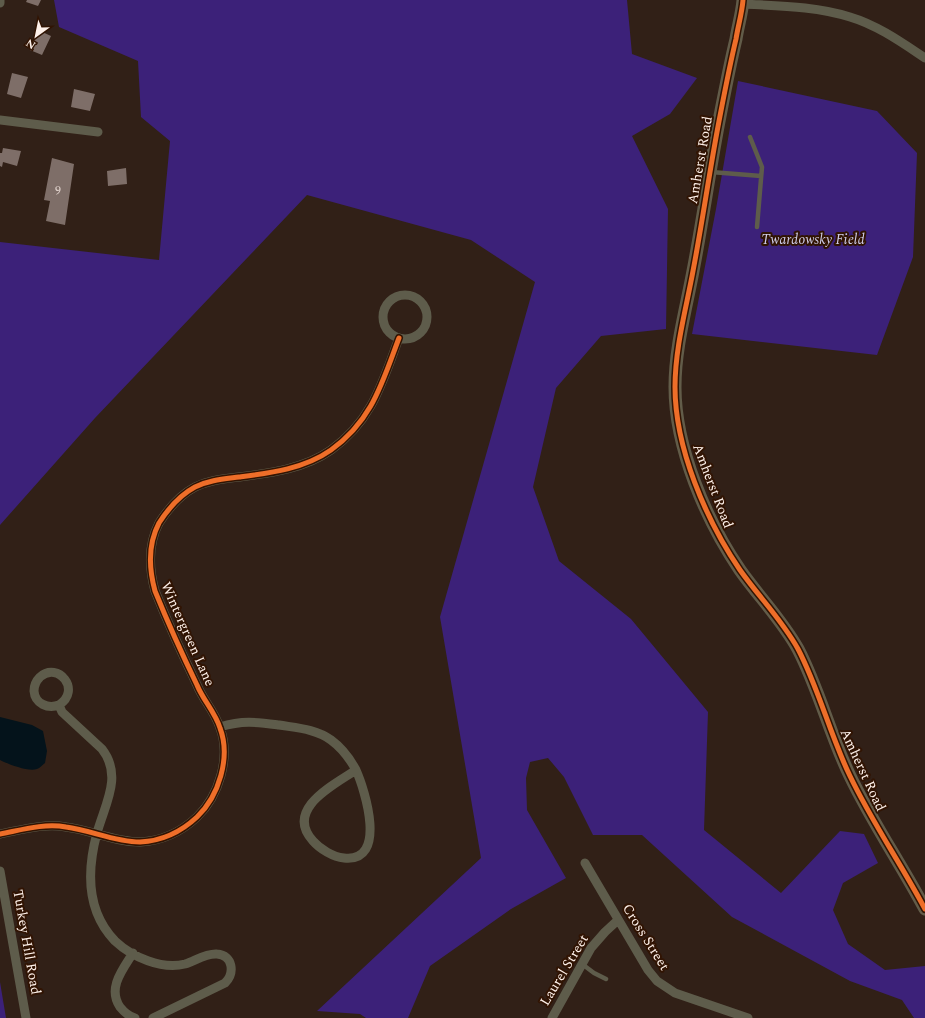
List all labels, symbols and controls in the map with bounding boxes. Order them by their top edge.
north arrow [16,16,56,56]
text: N [22,34,39,54]
street label: Amherst Road [682,114,718,206]
house number: 9 [55,182,61,201]
park label: Twardowsky Field [761,229,865,250]
street label: Amherst Road [687,441,739,531]
street label: Wintergreen Lane [156,578,221,690]
street label: Amherst Road [835,725,891,815]
street label: Turkey Hill Road [7,888,47,996]
street label: Cross Street [617,899,675,975]
street label: Laurel Street [534,930,594,1010]

